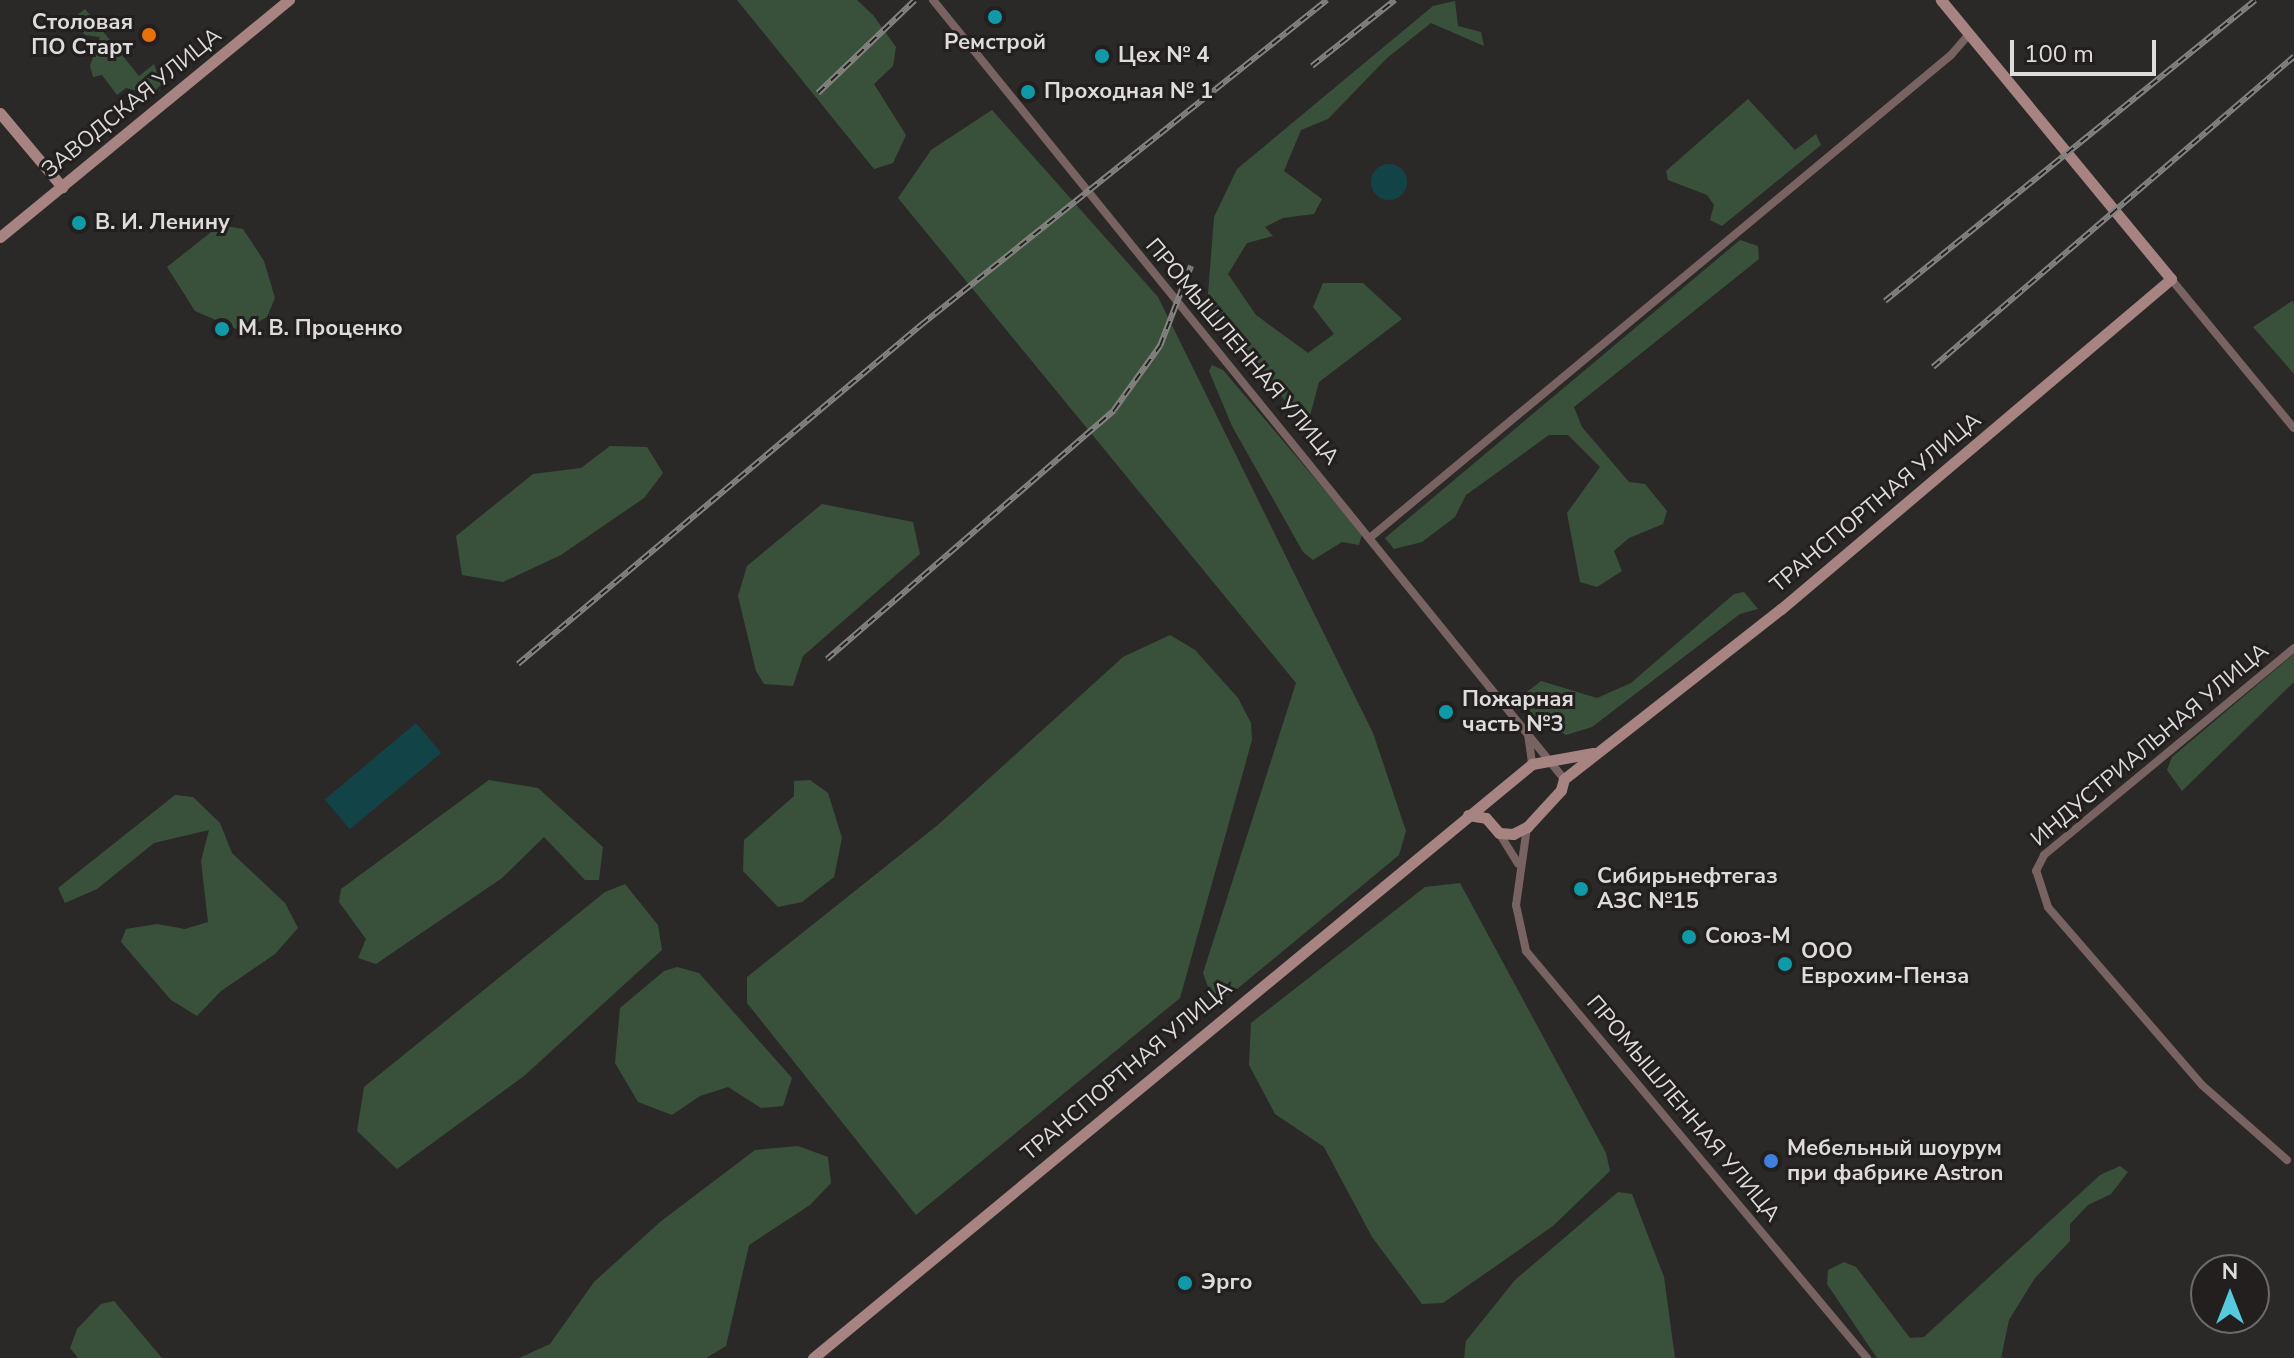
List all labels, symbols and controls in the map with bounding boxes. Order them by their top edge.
marker: Ремстрой [986,8,1004,26]
place label: Столовая ПО Старт [31,9,133,60]
street label: ЗАВОДСКАЯ УЛИЦА [37,22,227,184]
scale bar [2014,24,2160,74]
marker: Столовая ПО Старт [140,26,158,44]
place label: Ремстрой [944,30,1046,56]
text: 100 m [2024,38,2094,70]
place label: Цех № 4 [1118,43,1210,69]
marker: Цех № 4 [1093,47,1111,65]
place label: Проходная № 1 [1044,79,1213,105]
marker: Проходная № 1 [1019,83,1037,101]
place label: В. И. Ленину [95,210,230,236]
marker: В. И. Ленину [70,214,88,232]
street label: ПРОМЫШЛЕННАЯ УЛИЦА [1140,234,1344,470]
place label: М. В. Проценко [238,316,403,342]
marker: М. В. Проценко [213,320,231,338]
street label: ТРАНСПОРТНАЯ УЛИЦА [1765,407,1987,599]
street label: ИНДУСТРИАЛЬНАЯ УЛИЦА [2026,638,2274,852]
place label: Пожарная часть №3 [1462,686,1574,738]
marker: Пожарная часть №3 [1437,703,1455,721]
place label: Сибирьнефтегаз АЗС №15 [1597,863,1778,914]
marker: Сибирьнефтегаз АЗС №15 [1572,880,1590,898]
place label: Союз-М [1705,924,1791,950]
marker: Союз-М [1680,928,1698,946]
place label: ООО Еврохим-Пенза [1801,938,1969,990]
marker: ООО Еврохим-Пенза [1776,955,1794,973]
street label: ТРАНСПОРТНАЯ УЛИЦА [1016,975,1238,1167]
street label: ПРОМЫШЛЕННАЯ УЛИЦА [1581,991,1785,1227]
place label: Мебельный шоурум при фабрике Astron [1787,1135,2003,1186]
marker: Мебельный шоурум при фабрике Astron [1762,1152,1780,1170]
north arrow [2190,1254,2270,1334]
text: N [2222,1257,2238,1287]
place label: Эрго [1201,1270,1252,1296]
marker: Эрго [1176,1274,1194,1292]

